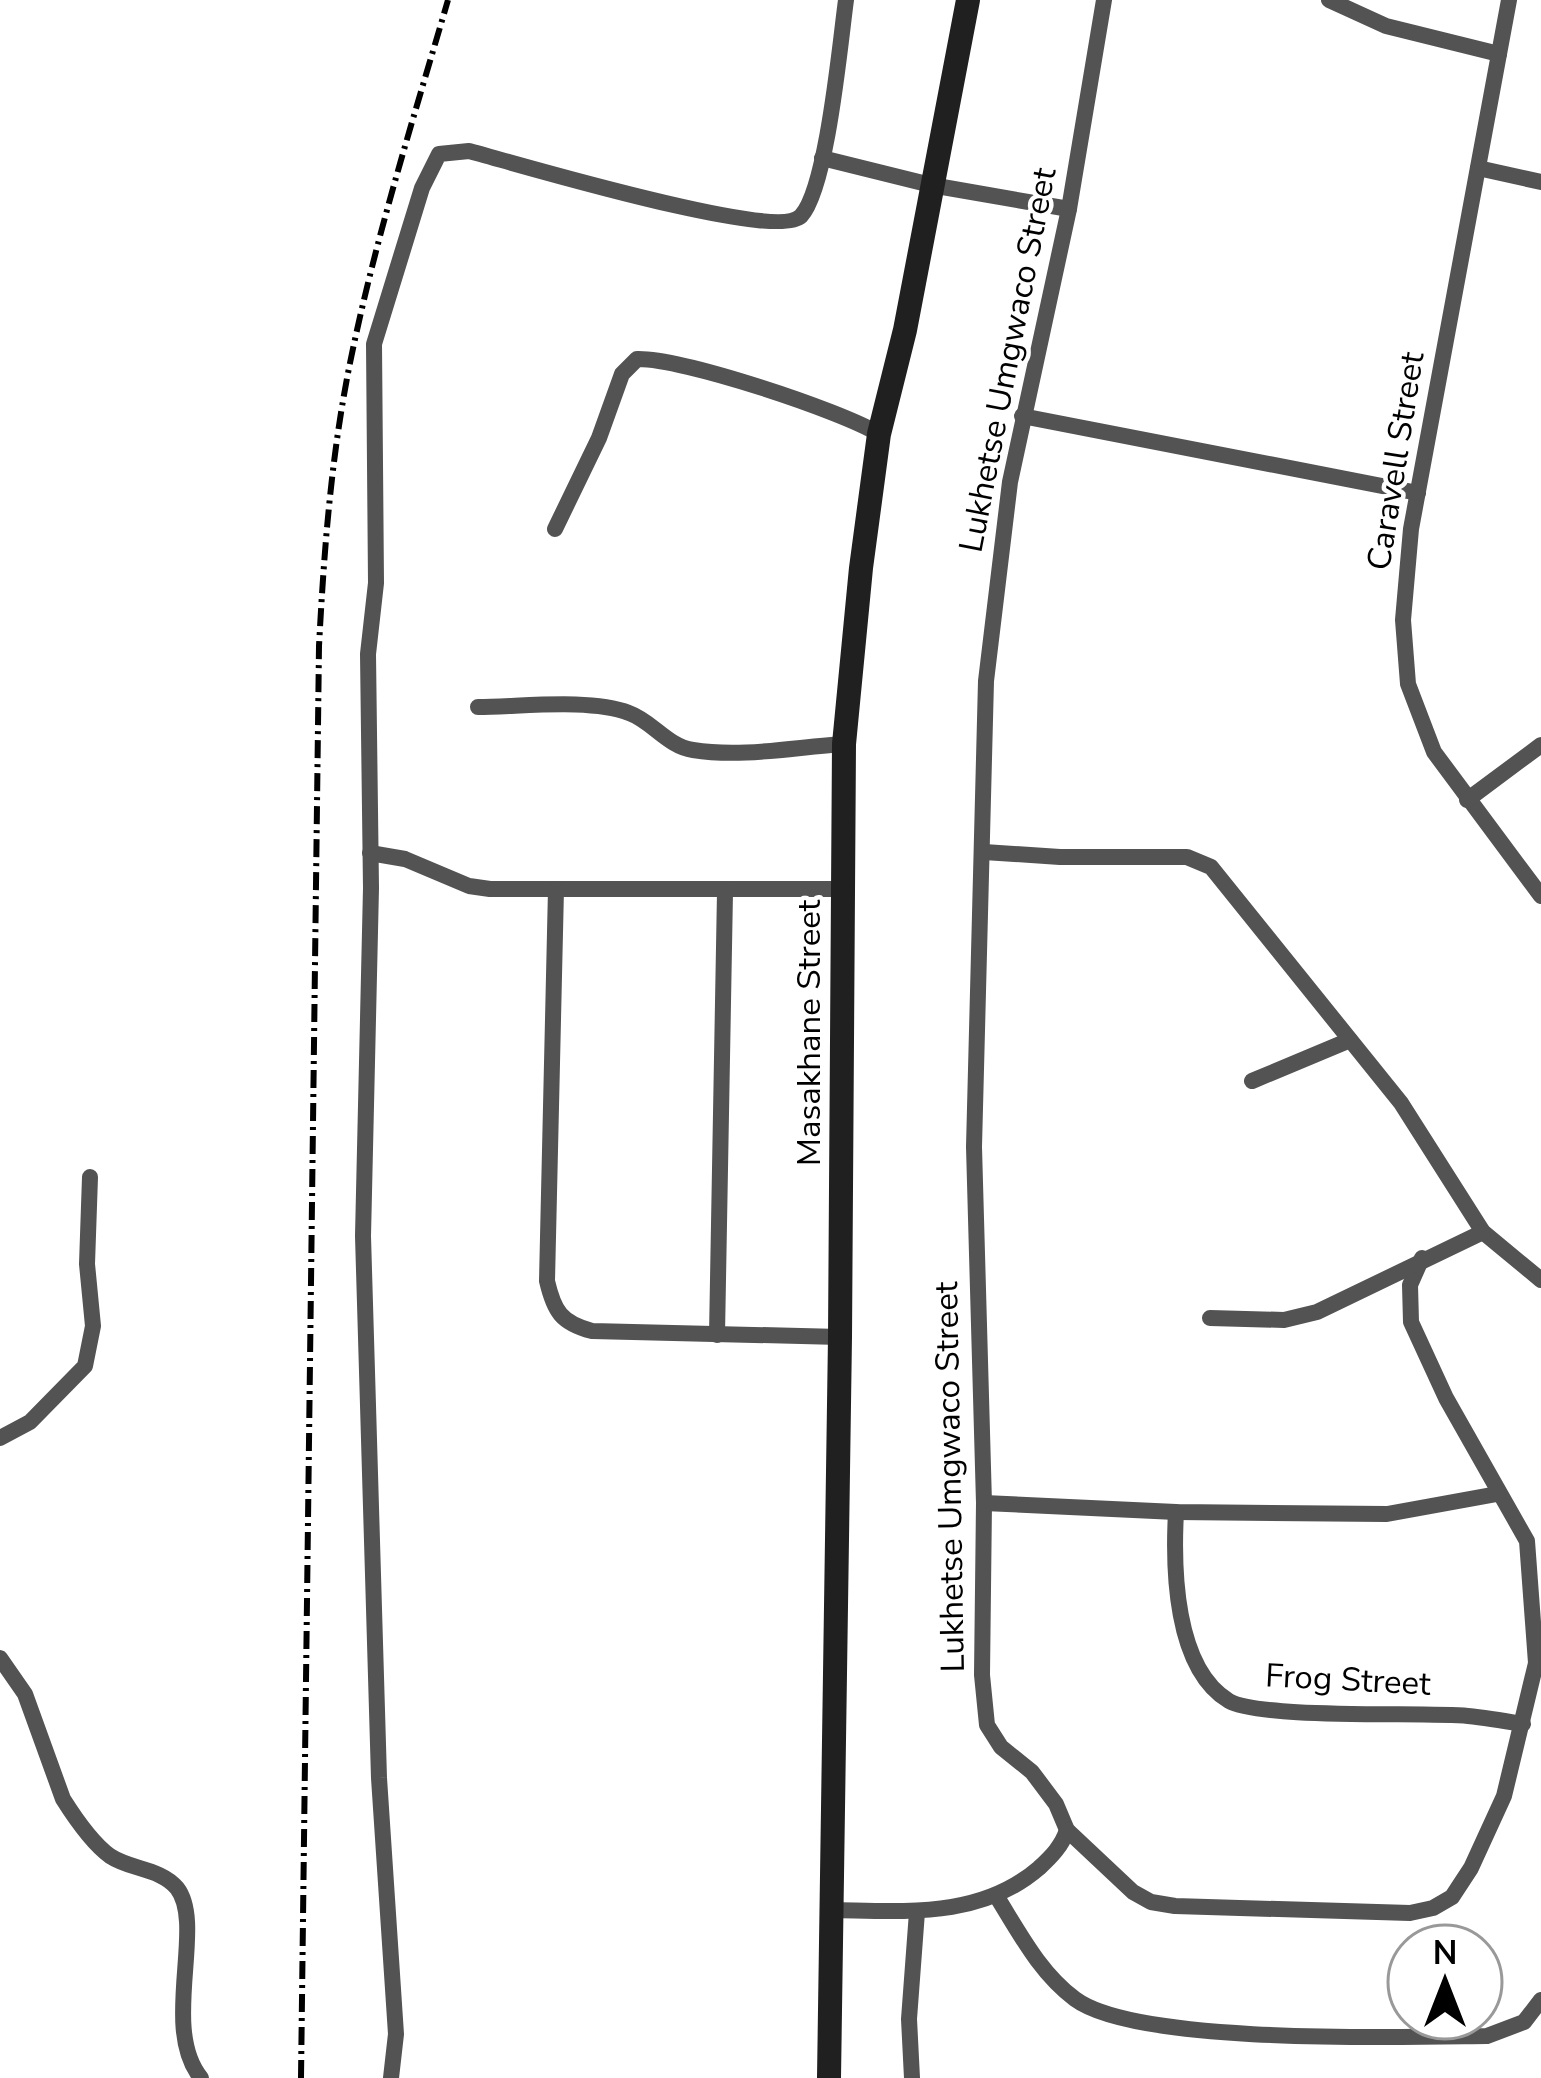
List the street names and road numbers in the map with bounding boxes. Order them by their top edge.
street label: Lukhetse Umgwaco Street [949,164,1067,556]
street label: Caravell Street [1357,348,1436,573]
street label: Masakhane Street [787,899,832,1166]
street label: Lukhetse Umgwaco Street [924,1281,976,1673]
street label: Frog Street [1264,1653,1432,1707]

